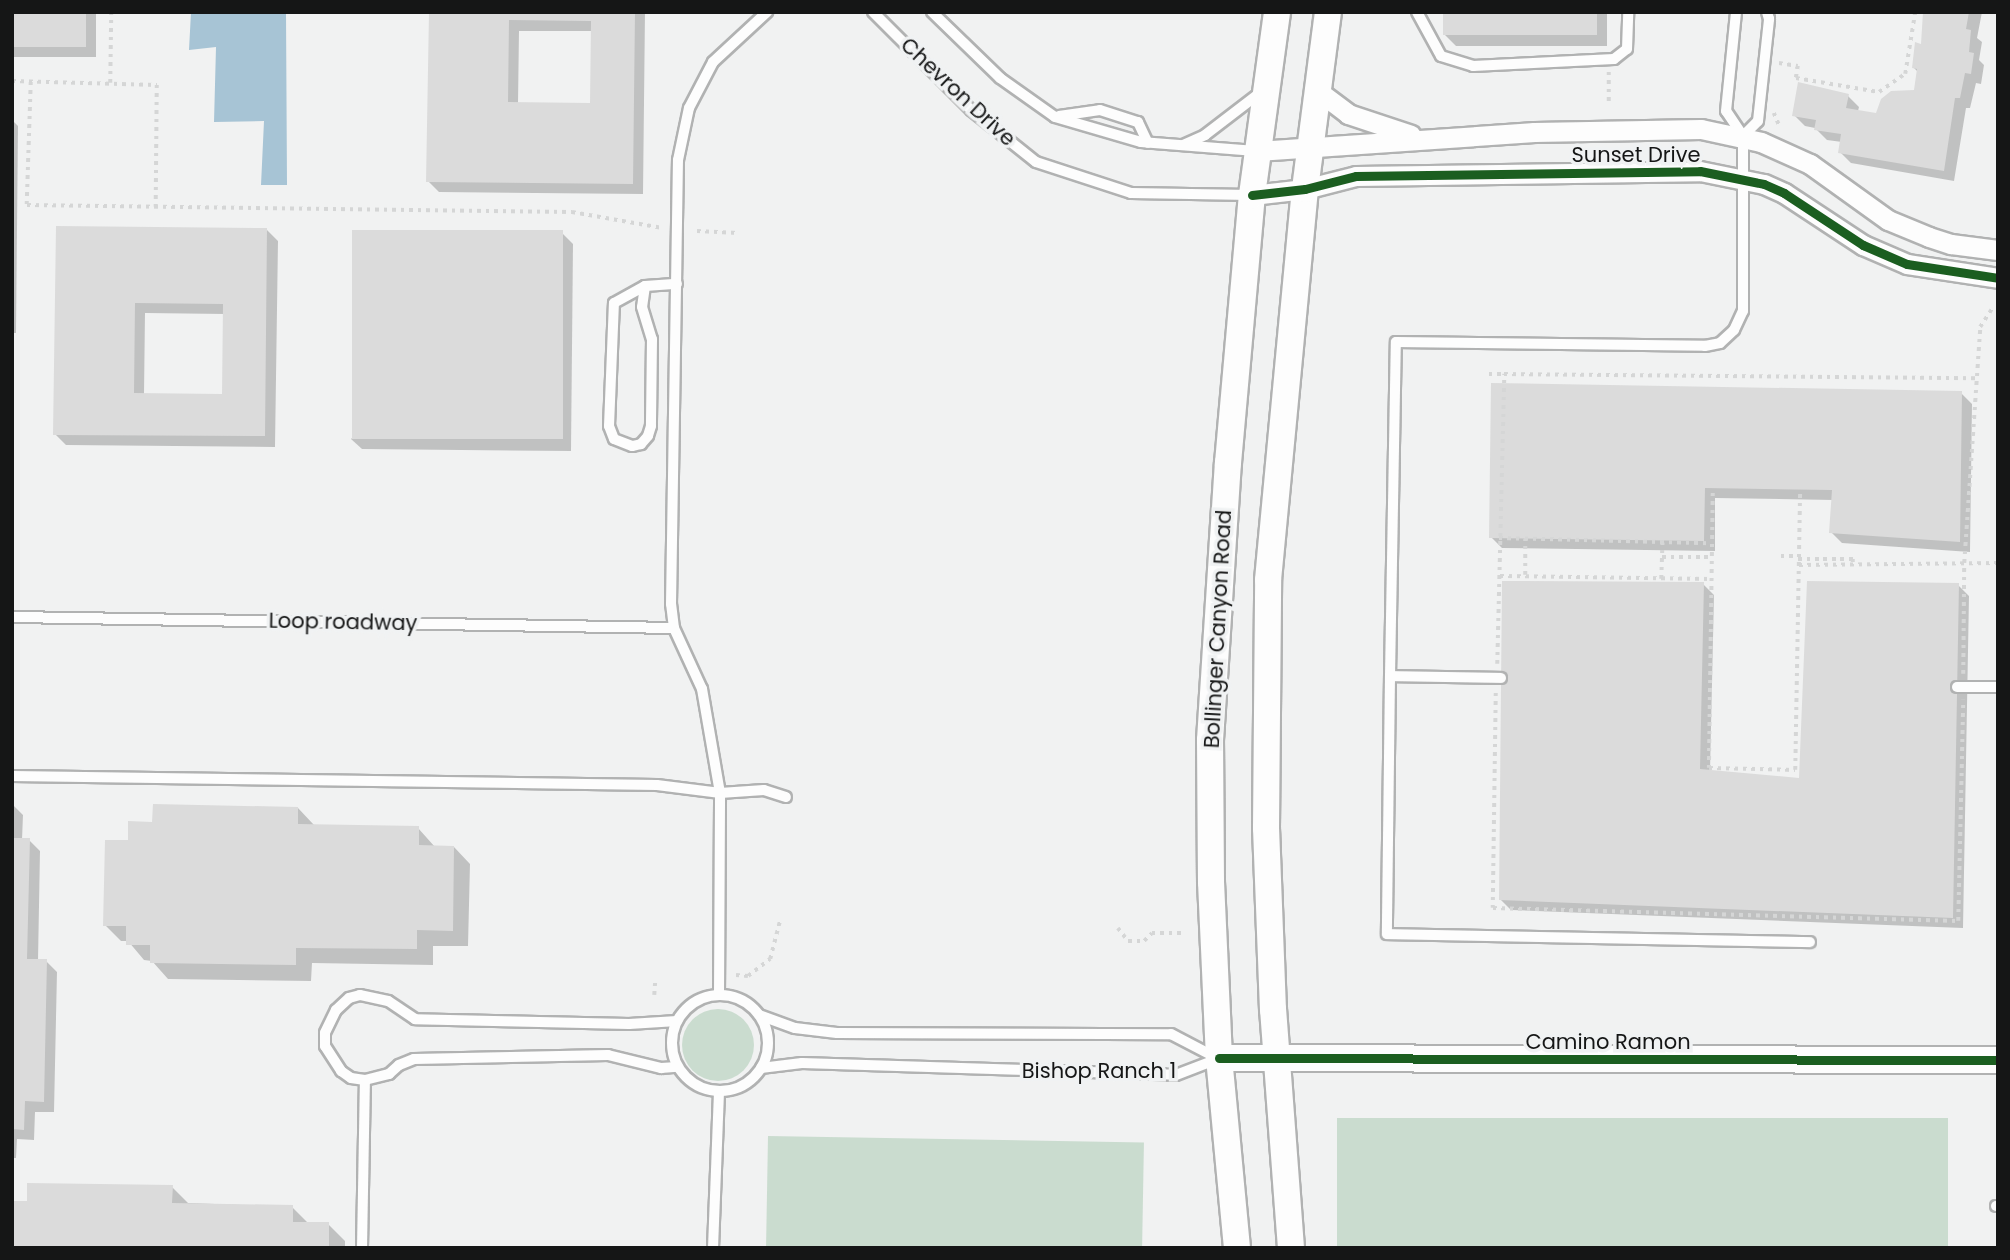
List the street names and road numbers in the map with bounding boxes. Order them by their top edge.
street label: Chevron Drive [895,33,1021,151]
street label: Sunset Drive [1571,142,1701,168]
street label: Bollinger Canyon Road [1199,509,1237,749]
street label: Loop roadway [268,608,418,636]
street label: Camino Ramon [1525,1029,1691,1055]
street label: Bishop Ranch 1 [1022,1058,1176,1084]

